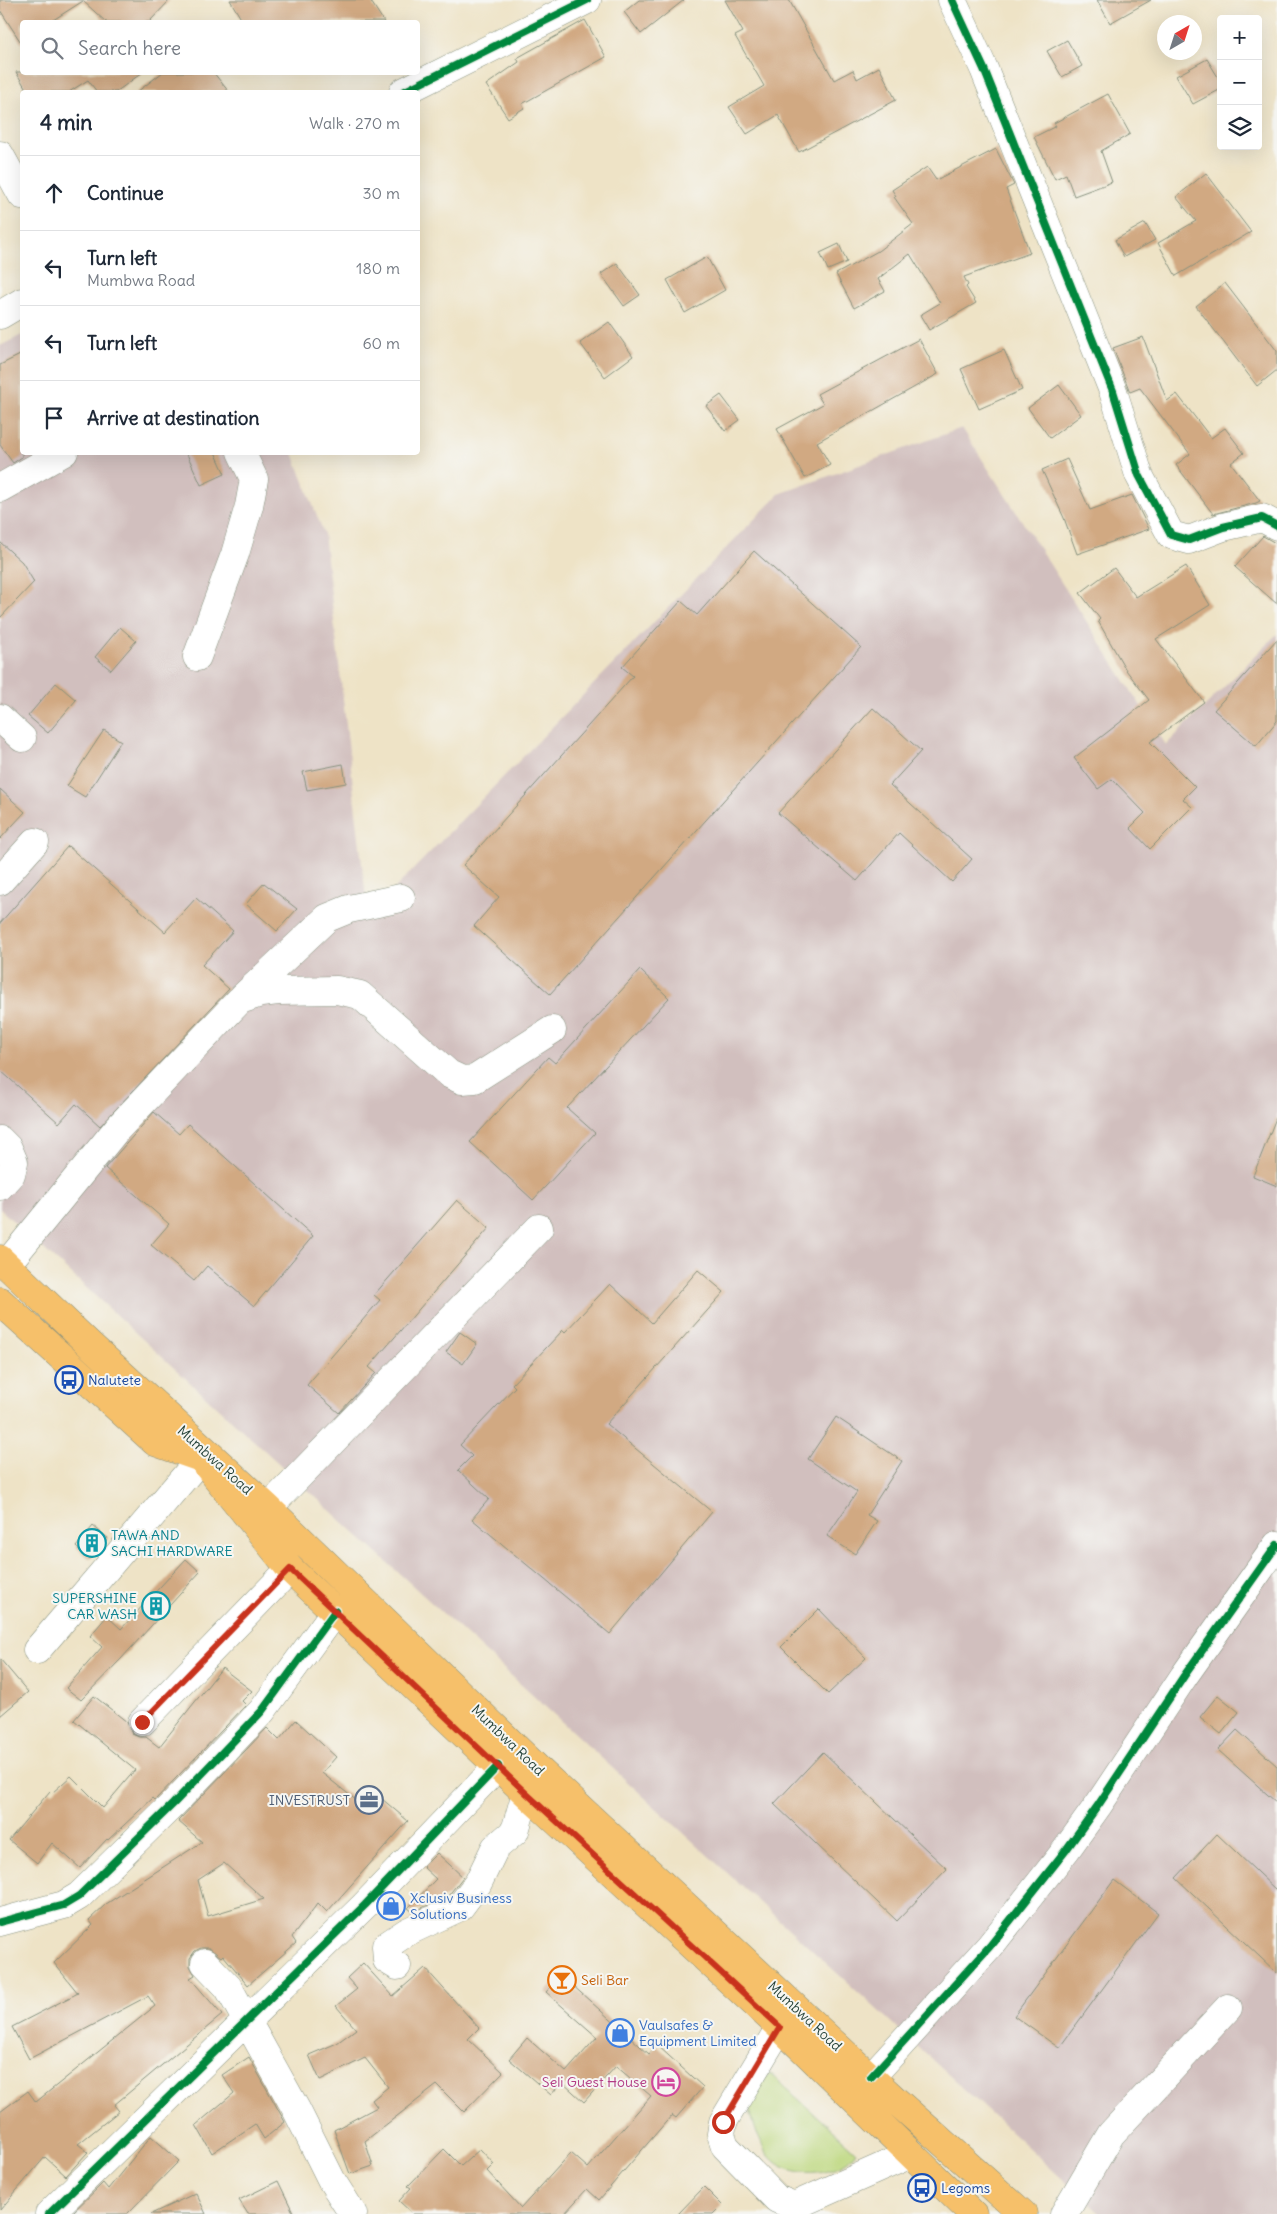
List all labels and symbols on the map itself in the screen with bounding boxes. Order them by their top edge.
north arrow [1157,15,1202,60]
bus stop icon: Nalutete [54,1365,84,1395]
place label: Nalutete [88,1371,141,1389]
street label: Mumbwa Road [174,1422,256,1498]
place label: TAWA AND SACHI HARDWARE [111,1526,233,1560]
building icon: TAWA AND SACHI HARDWARE [77,1528,107,1558]
place label: SUPERSHINE CAR WASH [52,1589,137,1623]
building icon: SUPERSHINE CAR WASH [141,1591,171,1621]
street label: Mumbwa Road [468,1701,548,1779]
route end [131,1711,154,1734]
office icon: INVESTRUST [354,1785,384,1815]
place label: INVESTRUST [269,1791,350,1809]
place label: Xclusiv Business Solutions [410,1889,512,1923]
shop icon: Xclusiv Business Solutions [376,1891,406,1921]
bar icon: Seli Bar [547,1965,577,1995]
place label: Seli Bar [581,1971,629,1989]
street label: Mumbwa Road [764,1977,846,2055]
place label: Vaulsafes & Equipment Limited [639,2016,756,2050]
shop icon: Vaulsafes & Equipment Limited [605,2018,635,2048]
hotel icon: Seli Guest House [651,2067,681,2097]
place label: Seli Guest House [542,2073,647,2091]
route start [712,2111,735,2134]
bus stop icon: Legoms [907,2173,937,2203]
place label: Legoms [941,2179,990,2197]

